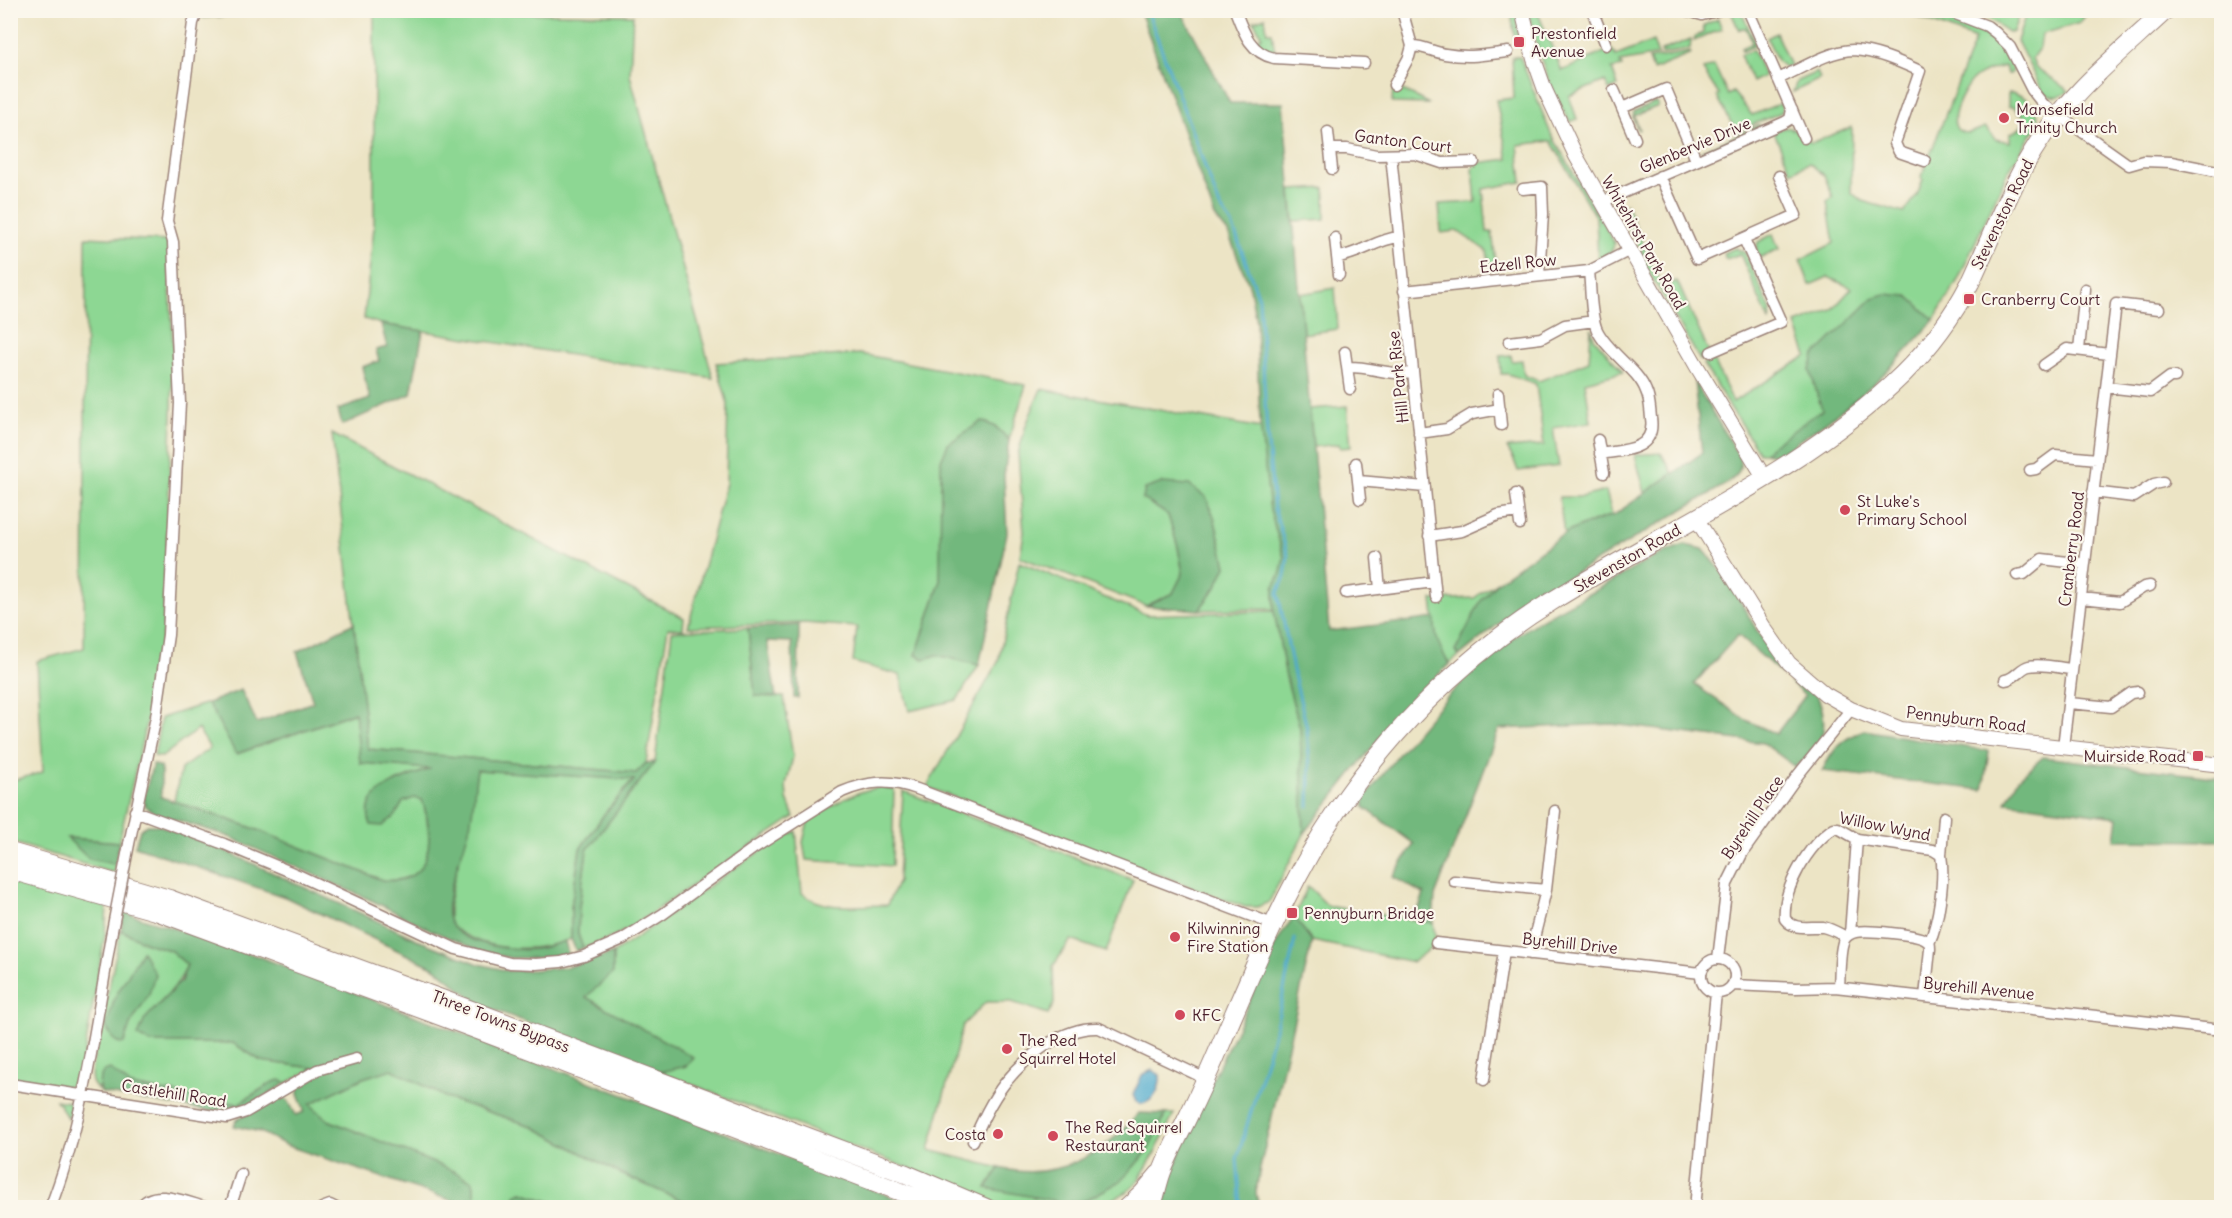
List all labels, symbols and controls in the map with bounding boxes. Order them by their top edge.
place label: Prestonfield Avenue [1531,23,1617,61]
marker: Prestonfield Avenue [1512,35,1526,49]
place label: Mansefield Trinity Church [2016,99,2117,137]
marker: Mansefield Trinity Church [1997,111,2011,125]
street label: Glenbervie Drive [1636,113,1754,177]
street label: Ganton Court [1353,125,1453,157]
street label: Stevenston Road [1967,156,2037,272]
street label: Whitehirst Park Road [1597,171,1691,313]
street label: Edzell Row [1479,249,1558,277]
place label: Cranberry Court [1981,289,2101,309]
marker: Cranberry Court [1962,292,1976,306]
street label: Hill Park Rise [1383,330,1413,424]
street label: Cranberry Road [2054,490,2088,608]
place label: St Luke's Primary School [1857,491,1967,529]
marker: St Luke's Primary School [1838,503,1852,517]
street label: Stevenston Road [1570,519,1684,597]
street label: Pennyburn Road [1905,702,2027,736]
place label: Muirside Road [2084,746,2186,766]
marker: Muirside Road [2191,749,2205,763]
street label: Byrehill Place [1717,771,1787,863]
street label: Willow Wynd [1838,807,1932,845]
place label: Pennyburn Bridge [1304,903,1435,923]
marker: Pennyburn Bridge [1285,906,1299,920]
place label: Kilwinning Fire Station [1187,918,1269,956]
street label: Byrehill Drive [1521,928,1619,958]
marker: Kilwinning Fire Station [1168,930,1182,944]
street label: Byrehill Avenue [1922,972,2036,1004]
street label: Three Towns Bypass [429,985,573,1057]
place label: KFC [1192,1005,1221,1025]
marker: KFC [1173,1008,1187,1022]
place label: The Red Squirrel Hotel [1019,1030,1116,1068]
marker: The Red Squirrel Hotel [1000,1042,1014,1056]
street label: Castlehill Road [120,1075,228,1111]
place label: The Red Squirrel Restaurant [1065,1117,1182,1155]
place label: Costa [945,1124,986,1144]
marker: Costa [991,1127,1005,1141]
marker: The Red Squirrel Restaurant [1046,1129,1060,1143]

